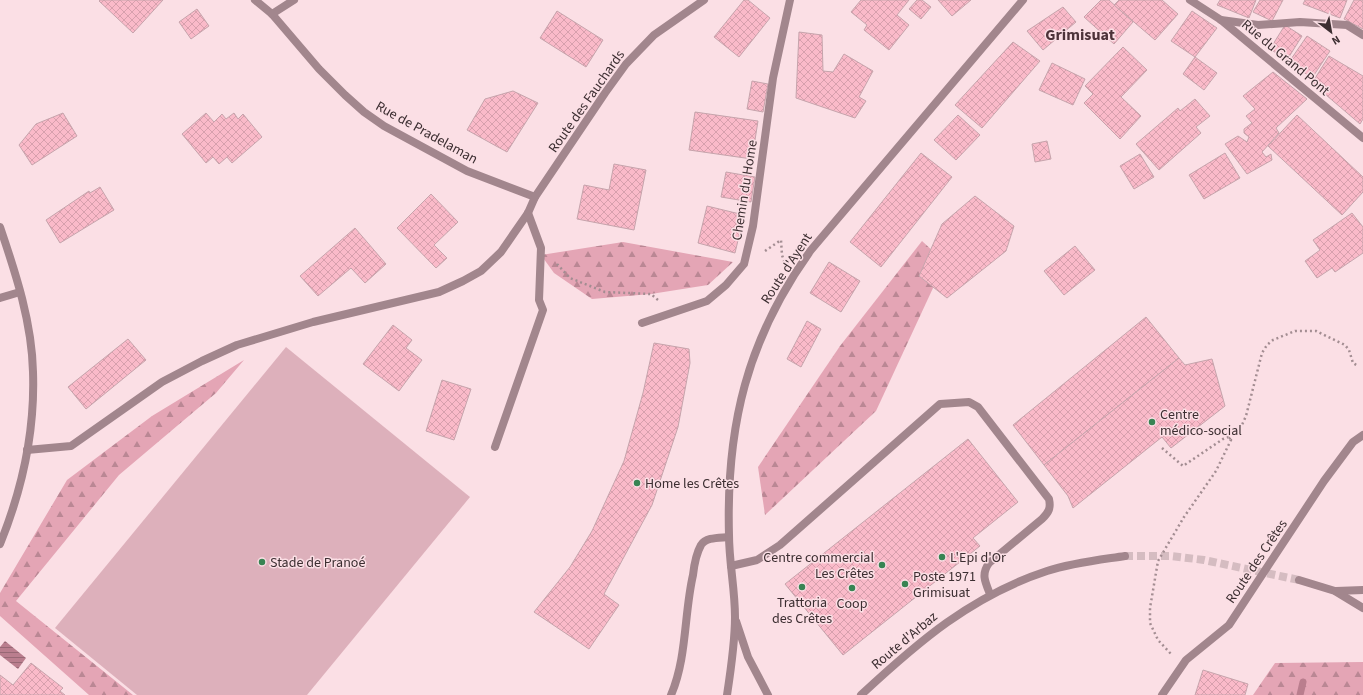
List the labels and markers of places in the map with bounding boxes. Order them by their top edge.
place label: Centre médico-social [1160,405,1242,441]
marker: Centre médico-social [1147,417,1157,427]
place label: Home les Crêtes [645,474,739,494]
marker: Home les Crêtes [632,478,642,488]
place label: Centre commercial Les Crêtes [763,548,874,584]
place label: L'Epi d'Or [950,548,1006,568]
marker: L'Epi d'Or [937,552,947,562]
place label: Stade de Pranoé [270,553,365,573]
marker: Stade de Pranoé [257,557,267,567]
marker: Centre commercial Les Crêtes [877,560,887,570]
place label: Poste 1971 Grimisuat [913,567,976,603]
marker: Poste 1971 Grimisuat [900,579,910,589]
marker: Trattoria des Crêtes [797,582,807,592]
marker: Coop [847,583,857,593]
place label: Trattoria des Crêtes [772,593,832,629]
place label: Coop [837,594,868,614]

